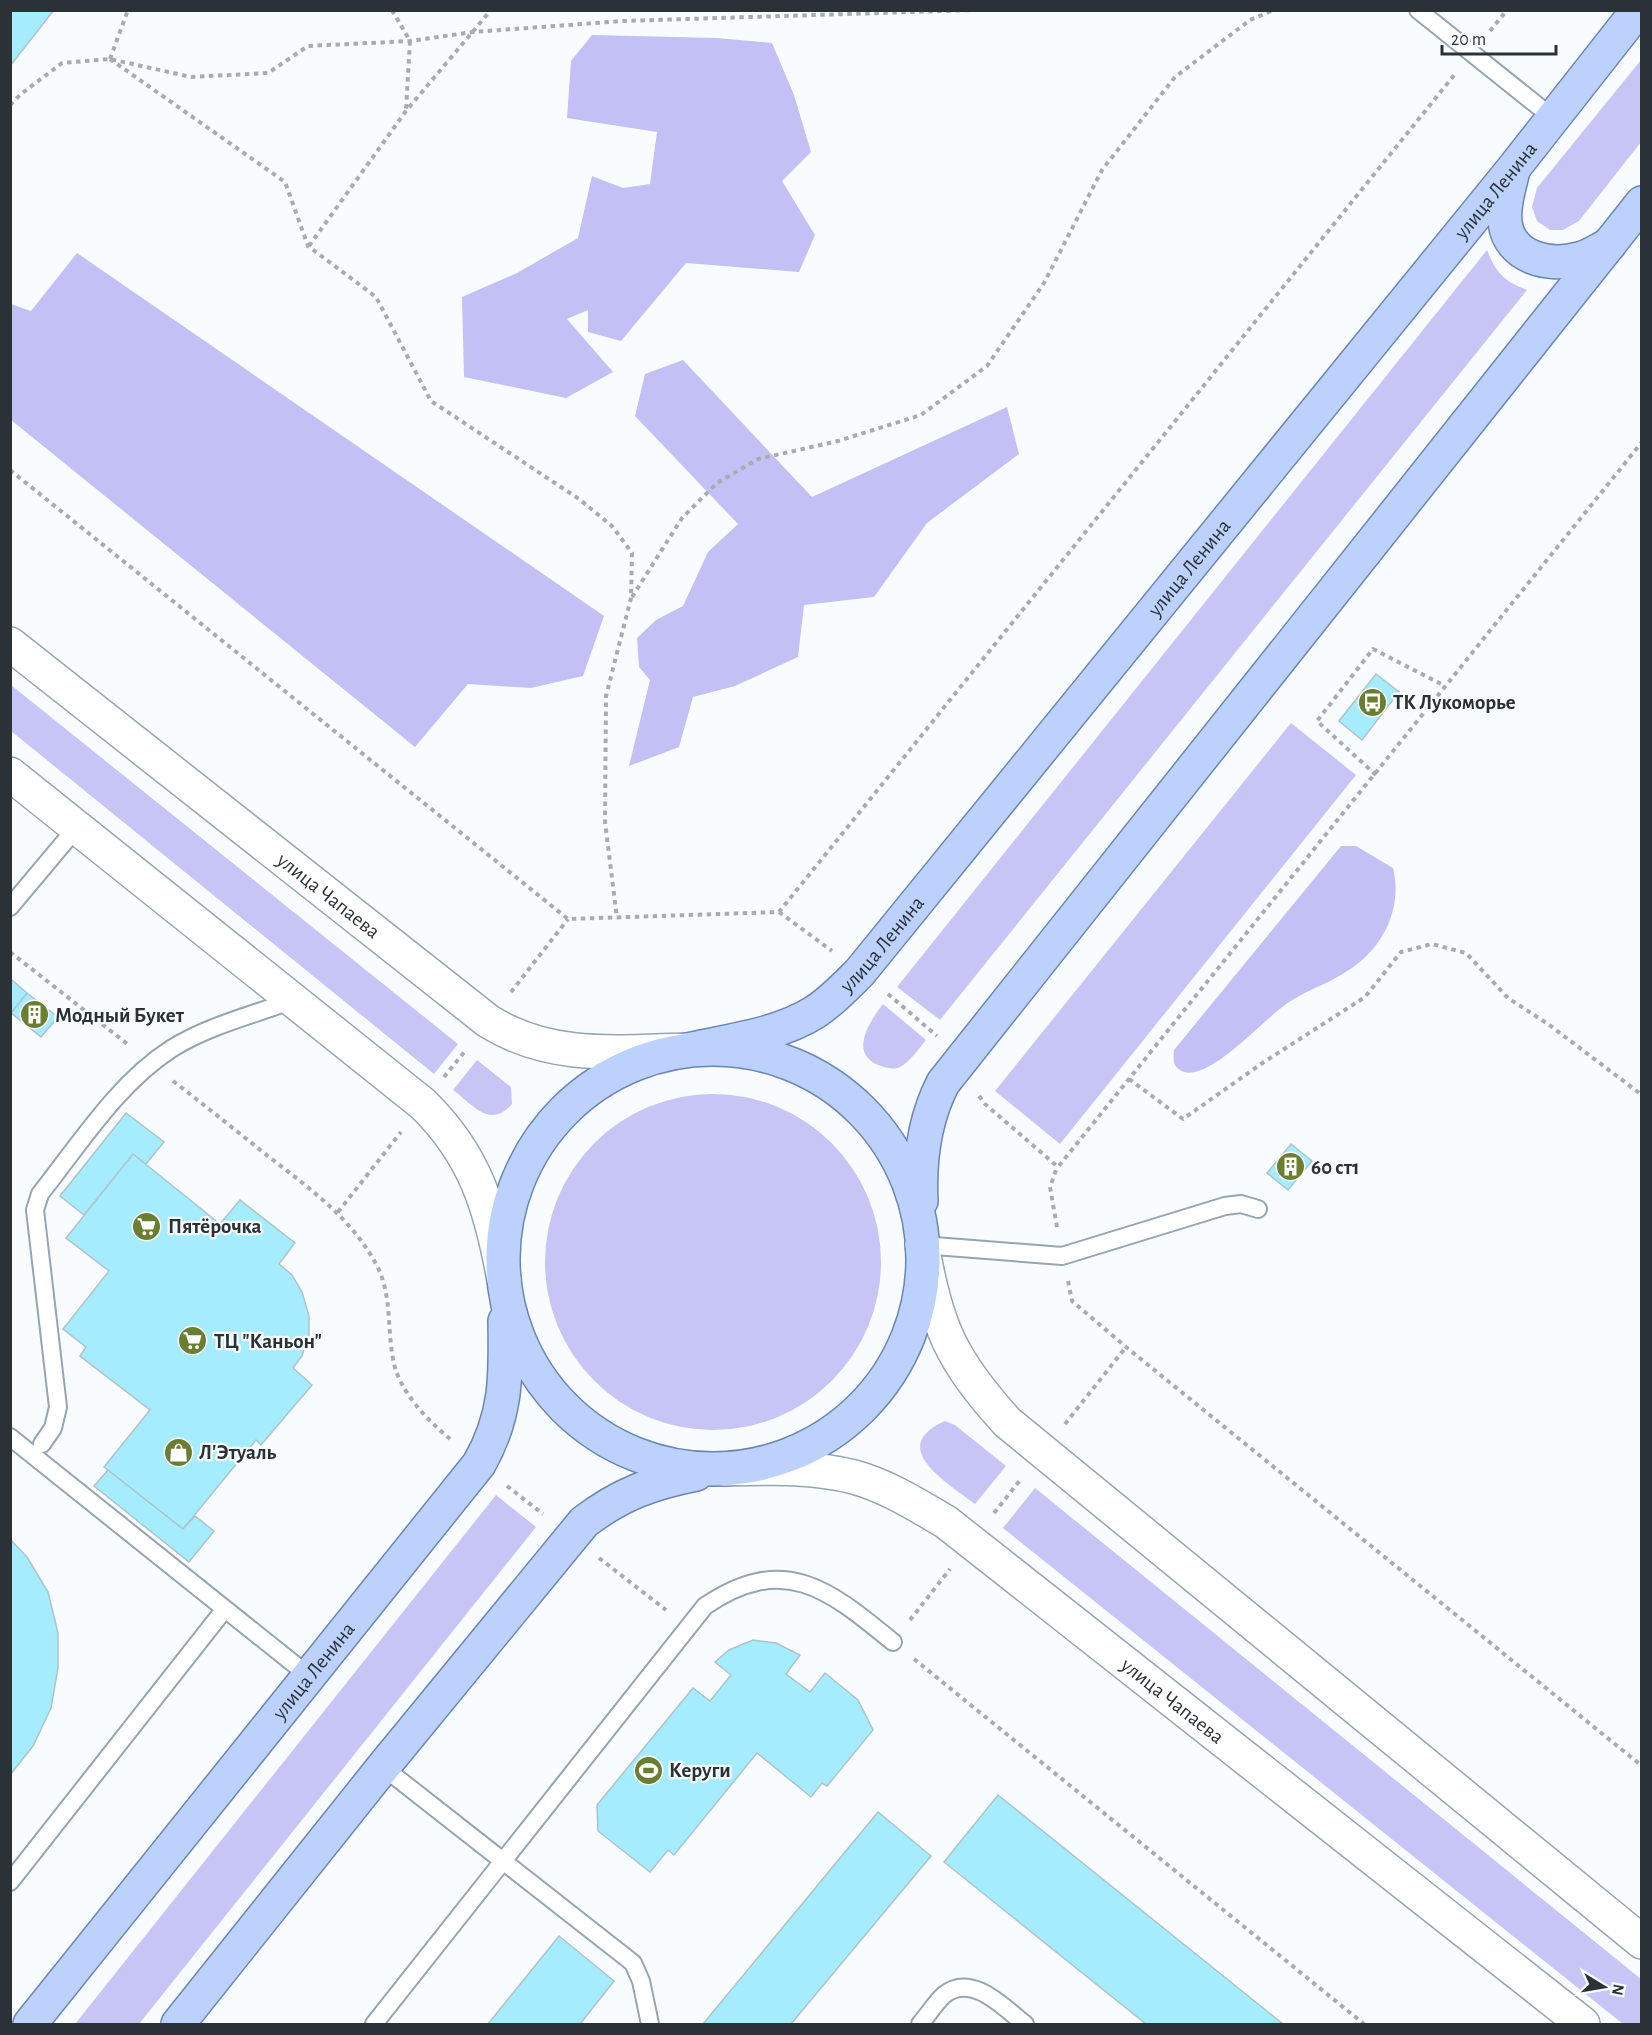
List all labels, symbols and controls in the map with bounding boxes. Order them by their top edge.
scale bar [1442,18,1556,56]
text: 20 m [1451,31,1486,49]
street label: улица Ленина [1450,137,1541,244]
street label: улица Ленина [1143,515,1235,621]
bus stop icon: ТК Лукоморье [1356,686,1388,718]
place label: ТК Лукоморье [1393,692,1516,713]
street label: улица Чапаева [273,848,384,942]
street label: улица Ленина [835,892,928,997]
building icon: Модный Букет [18,999,50,1031]
place label: Модный Букет [55,1005,185,1026]
building icon: 60 ст1 [1274,1151,1306,1183]
place label: 60 ст1 [1311,1157,1359,1178]
supermarket icon: Пятёрочка [131,1210,163,1242]
place label: Пятёрочка [168,1216,262,1237]
supermarket icon: ТЦ "Каньон" [177,1325,209,1357]
place label: ТЦ "Каньон" [214,1331,322,1352]
shop icon: Л'Этуаль [162,1436,194,1468]
place label: Л'Этуаль [199,1442,276,1463]
street label: улица Ленина [268,1618,359,1724]
street label: улица Чапаева [1117,1653,1228,1748]
sports icon: Керуги [632,1754,664,1786]
place label: Керуги [669,1760,731,1781]
north arrow [1574,1957,1634,2017]
text: N [1609,1983,1627,1997]

